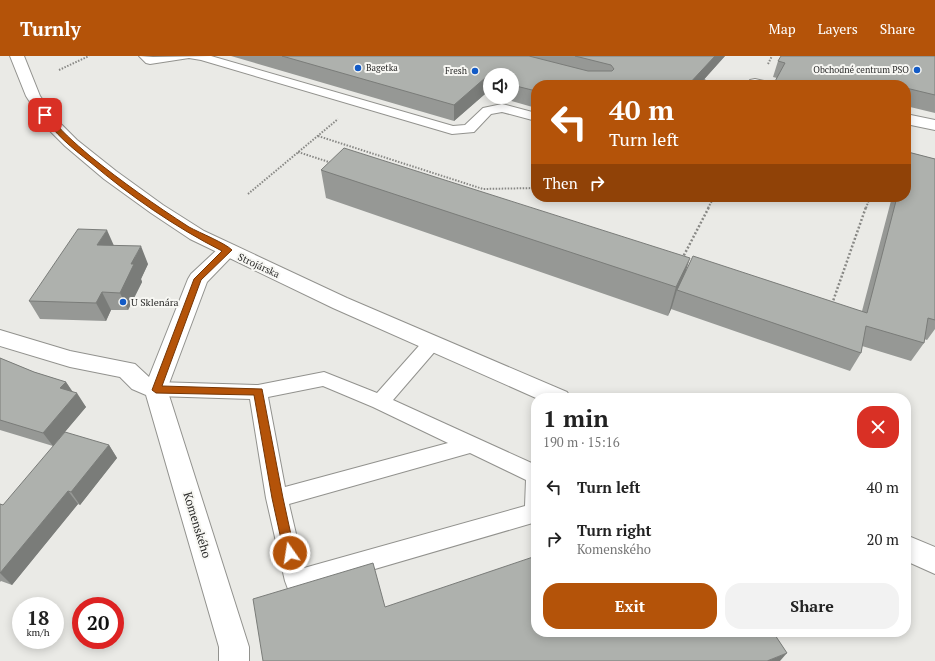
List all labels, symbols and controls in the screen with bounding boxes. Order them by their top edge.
text: Turnly [20,16,81,41]
text: Map [769,19,796,38]
text: Layers [818,19,858,38]
text: Share [880,19,915,38]
place label: Bagetka [366,62,398,74]
marker: Bagetka [353,63,363,73]
place label: Obchodné centrum PSO [813,64,909,76]
place label: Fresh [445,65,468,77]
marker: Obchodné centrum PSO [912,65,922,75]
marker: Fresh [470,66,480,76]
map controls [483,68,519,104]
button: sound [483,68,519,104]
text: 40 m [609,91,674,128]
icon: left [543,96,595,148]
pin [28,98,62,132]
icon: arrive [34,104,56,126]
text: Turn left [609,127,679,151]
icon: right [586,172,608,194]
text: Then [543,173,578,193]
street label: Strojárska [236,250,282,281]
place label: U Sklenára [131,296,179,309]
marker: U Sklenára [118,297,128,307]
text: 1 min [543,402,609,434]
button: close [857,406,899,448]
text: 190 m · 15:16 [543,433,620,451]
icon: left [543,476,565,498]
text: Turn left [577,477,641,497]
text: 40 m [866,477,899,497]
street label: Komenského [180,490,215,560]
text: Turn right [577,520,652,540]
icon: right [543,528,565,550]
text: 20 m [866,529,899,549]
position arrow [269,532,311,574]
text: Komenského [577,540,651,558]
button: Exit [543,583,717,629]
button: Share [725,583,899,629]
speed limit sign: 20 [72,597,124,649]
text: 18 [27,604,49,631]
text: km/h [26,626,50,639]

